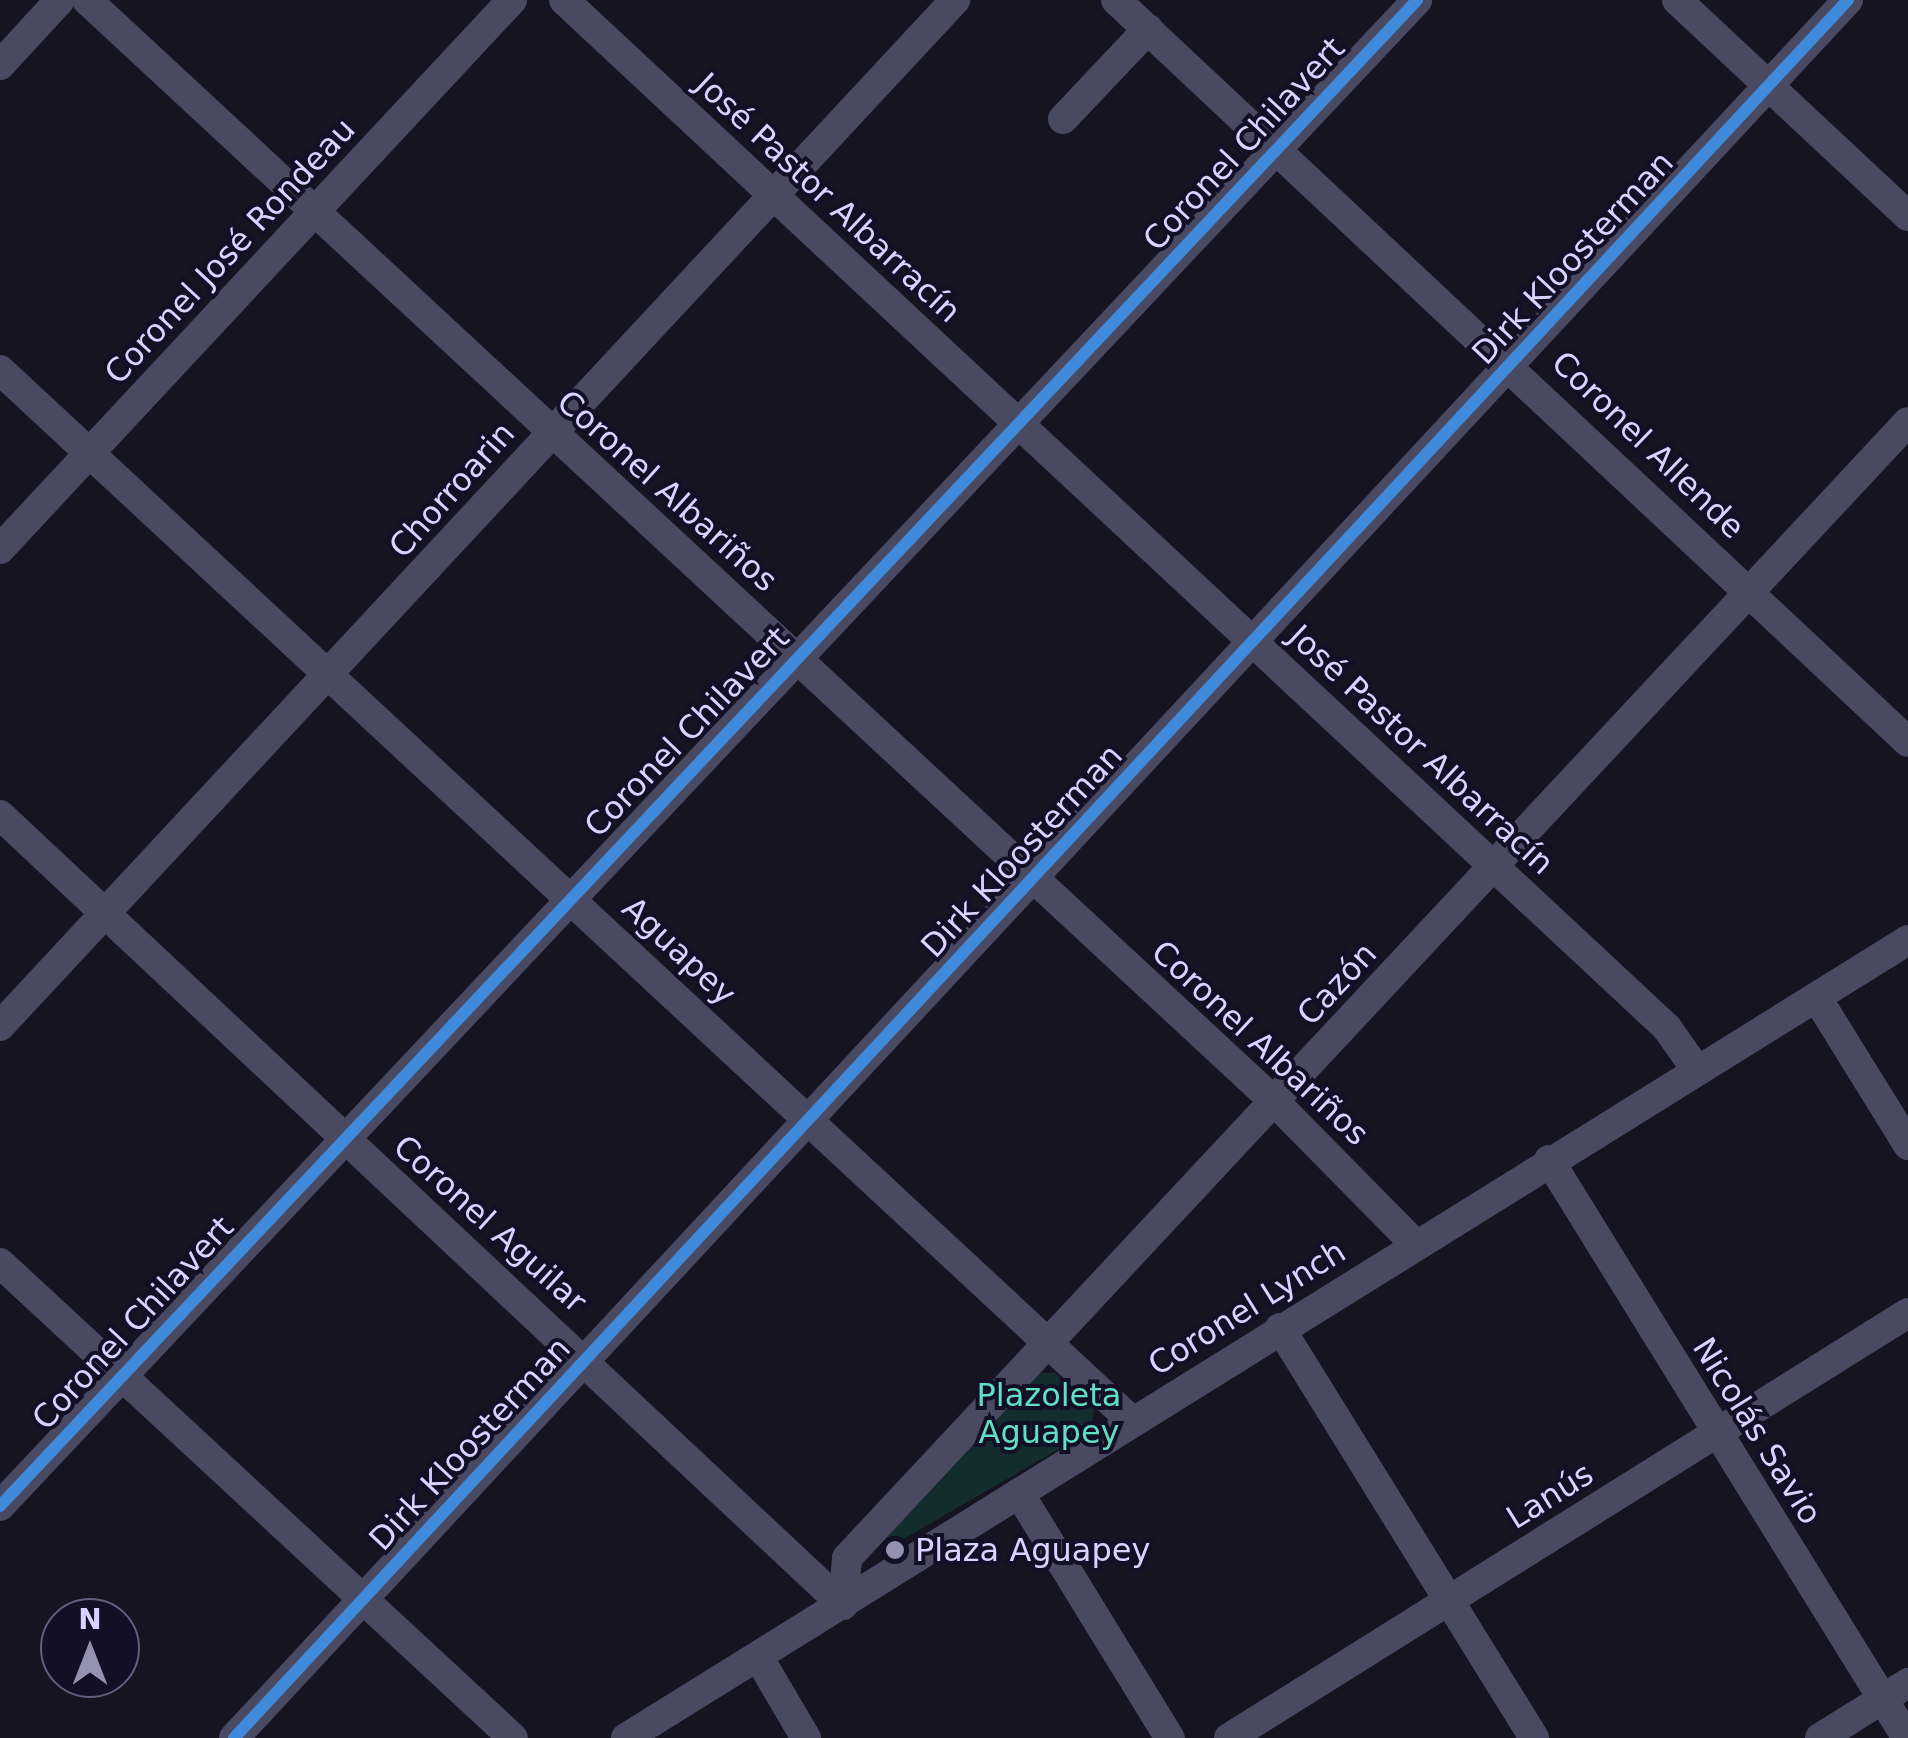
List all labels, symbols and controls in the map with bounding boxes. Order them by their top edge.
street label: Coronel Chilavert [1135,29,1353,259]
street label: José Pastor Albarracín [688,65,968,331]
street label: Coronel José Rondeau [97,110,363,392]
street label: Dirk Kloosterman [1465,144,1681,372]
street label: Coronel Allende [1544,343,1752,547]
street label: Coronel Albariños [549,382,785,600]
street label: Chorroarin [381,414,523,566]
street label: José Pastor Albarracín [1281,617,1561,883]
street label: Coronel Chilavert [577,619,797,845]
street label: Dirk Kloosterman [914,737,1130,965]
street label: Aguapey [614,889,744,1013]
street label: Coronel Albariños [1144,933,1376,1153]
street label: Cazón [1289,935,1385,1033]
street label: Coronel Aguilar [386,1127,594,1321]
street label: Coronel Chilavert [24,1208,242,1438]
street label: Coronel Lynch [1141,1232,1353,1384]
street label: Dirk Kloosterman [362,1330,578,1558]
street label: Nicolás Savio [1684,1331,1830,1531]
park label: Plazoleta Aguapey [977,1377,1121,1452]
street label: Lanús [1500,1455,1600,1537]
place label: Plaza Aguapey [915,1531,1150,1569]
marker: Plaza Aguapey [884,1539,906,1561]
north arrow [40,1598,140,1698]
text: N [78,1603,102,1636]

